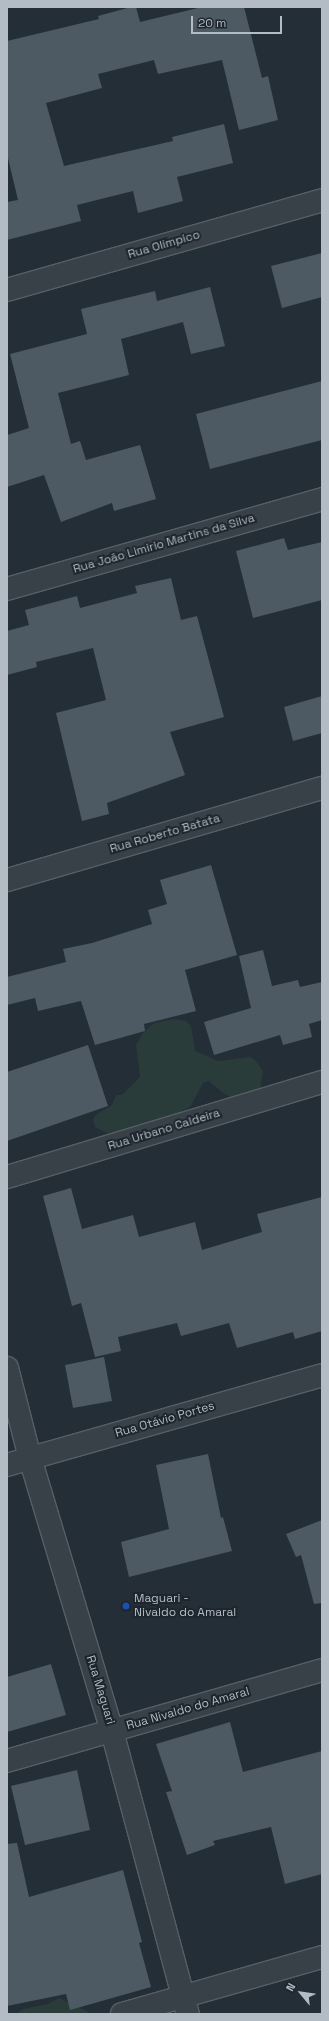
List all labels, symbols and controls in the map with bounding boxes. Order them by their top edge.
scale bar [193,8,284,34]
text: 20 m [198,15,226,31]
street label: Rua Olímpico [126,228,202,262]
street label: Rua João Limirio Martins da Silva [72,511,256,577]
street label: Rua Roberto Batata [108,811,222,857]
street label: Rua Urbano Caldeira [106,1106,222,1154]
street label: Rua Otávio Portes [114,1399,216,1441]
place label: Maguari - Nivaldo do Amaral [134,1592,236,1620]
marker: Maguari - Nivaldo do Amaral [121,1601,131,1611]
street label: Rua Maguari [83,1654,117,1726]
street label: Rua Nivaldo do Amaral [125,1685,251,1733]
north arrow [281,1973,321,2013]
text: N [283,1981,298,1994]

